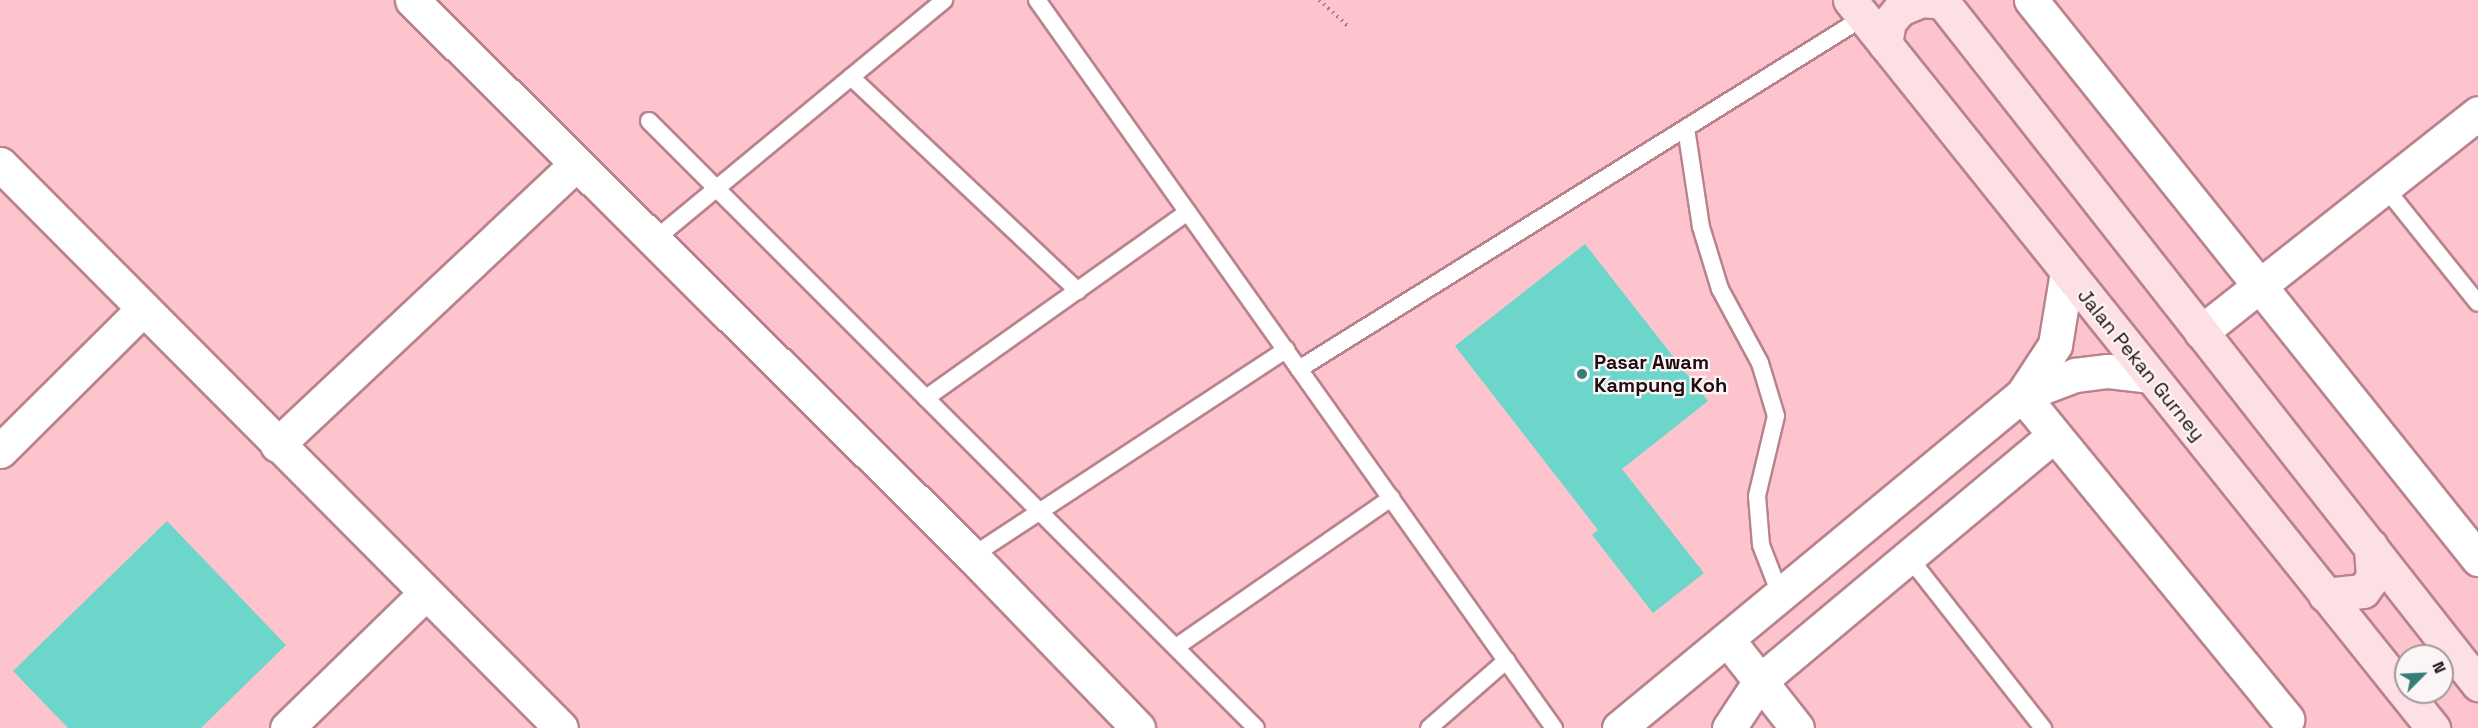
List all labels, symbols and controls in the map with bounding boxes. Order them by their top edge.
street label: Jalan Pekan Gurney [2072,284,2210,446]
place label: Pasar Awam Kampung Koh [1594,350,1727,397]
marker: Pasar Awam Kampung Koh [1575,367,1589,381]
north arrow [2394,644,2454,704]
text: N [2427,658,2451,676]

